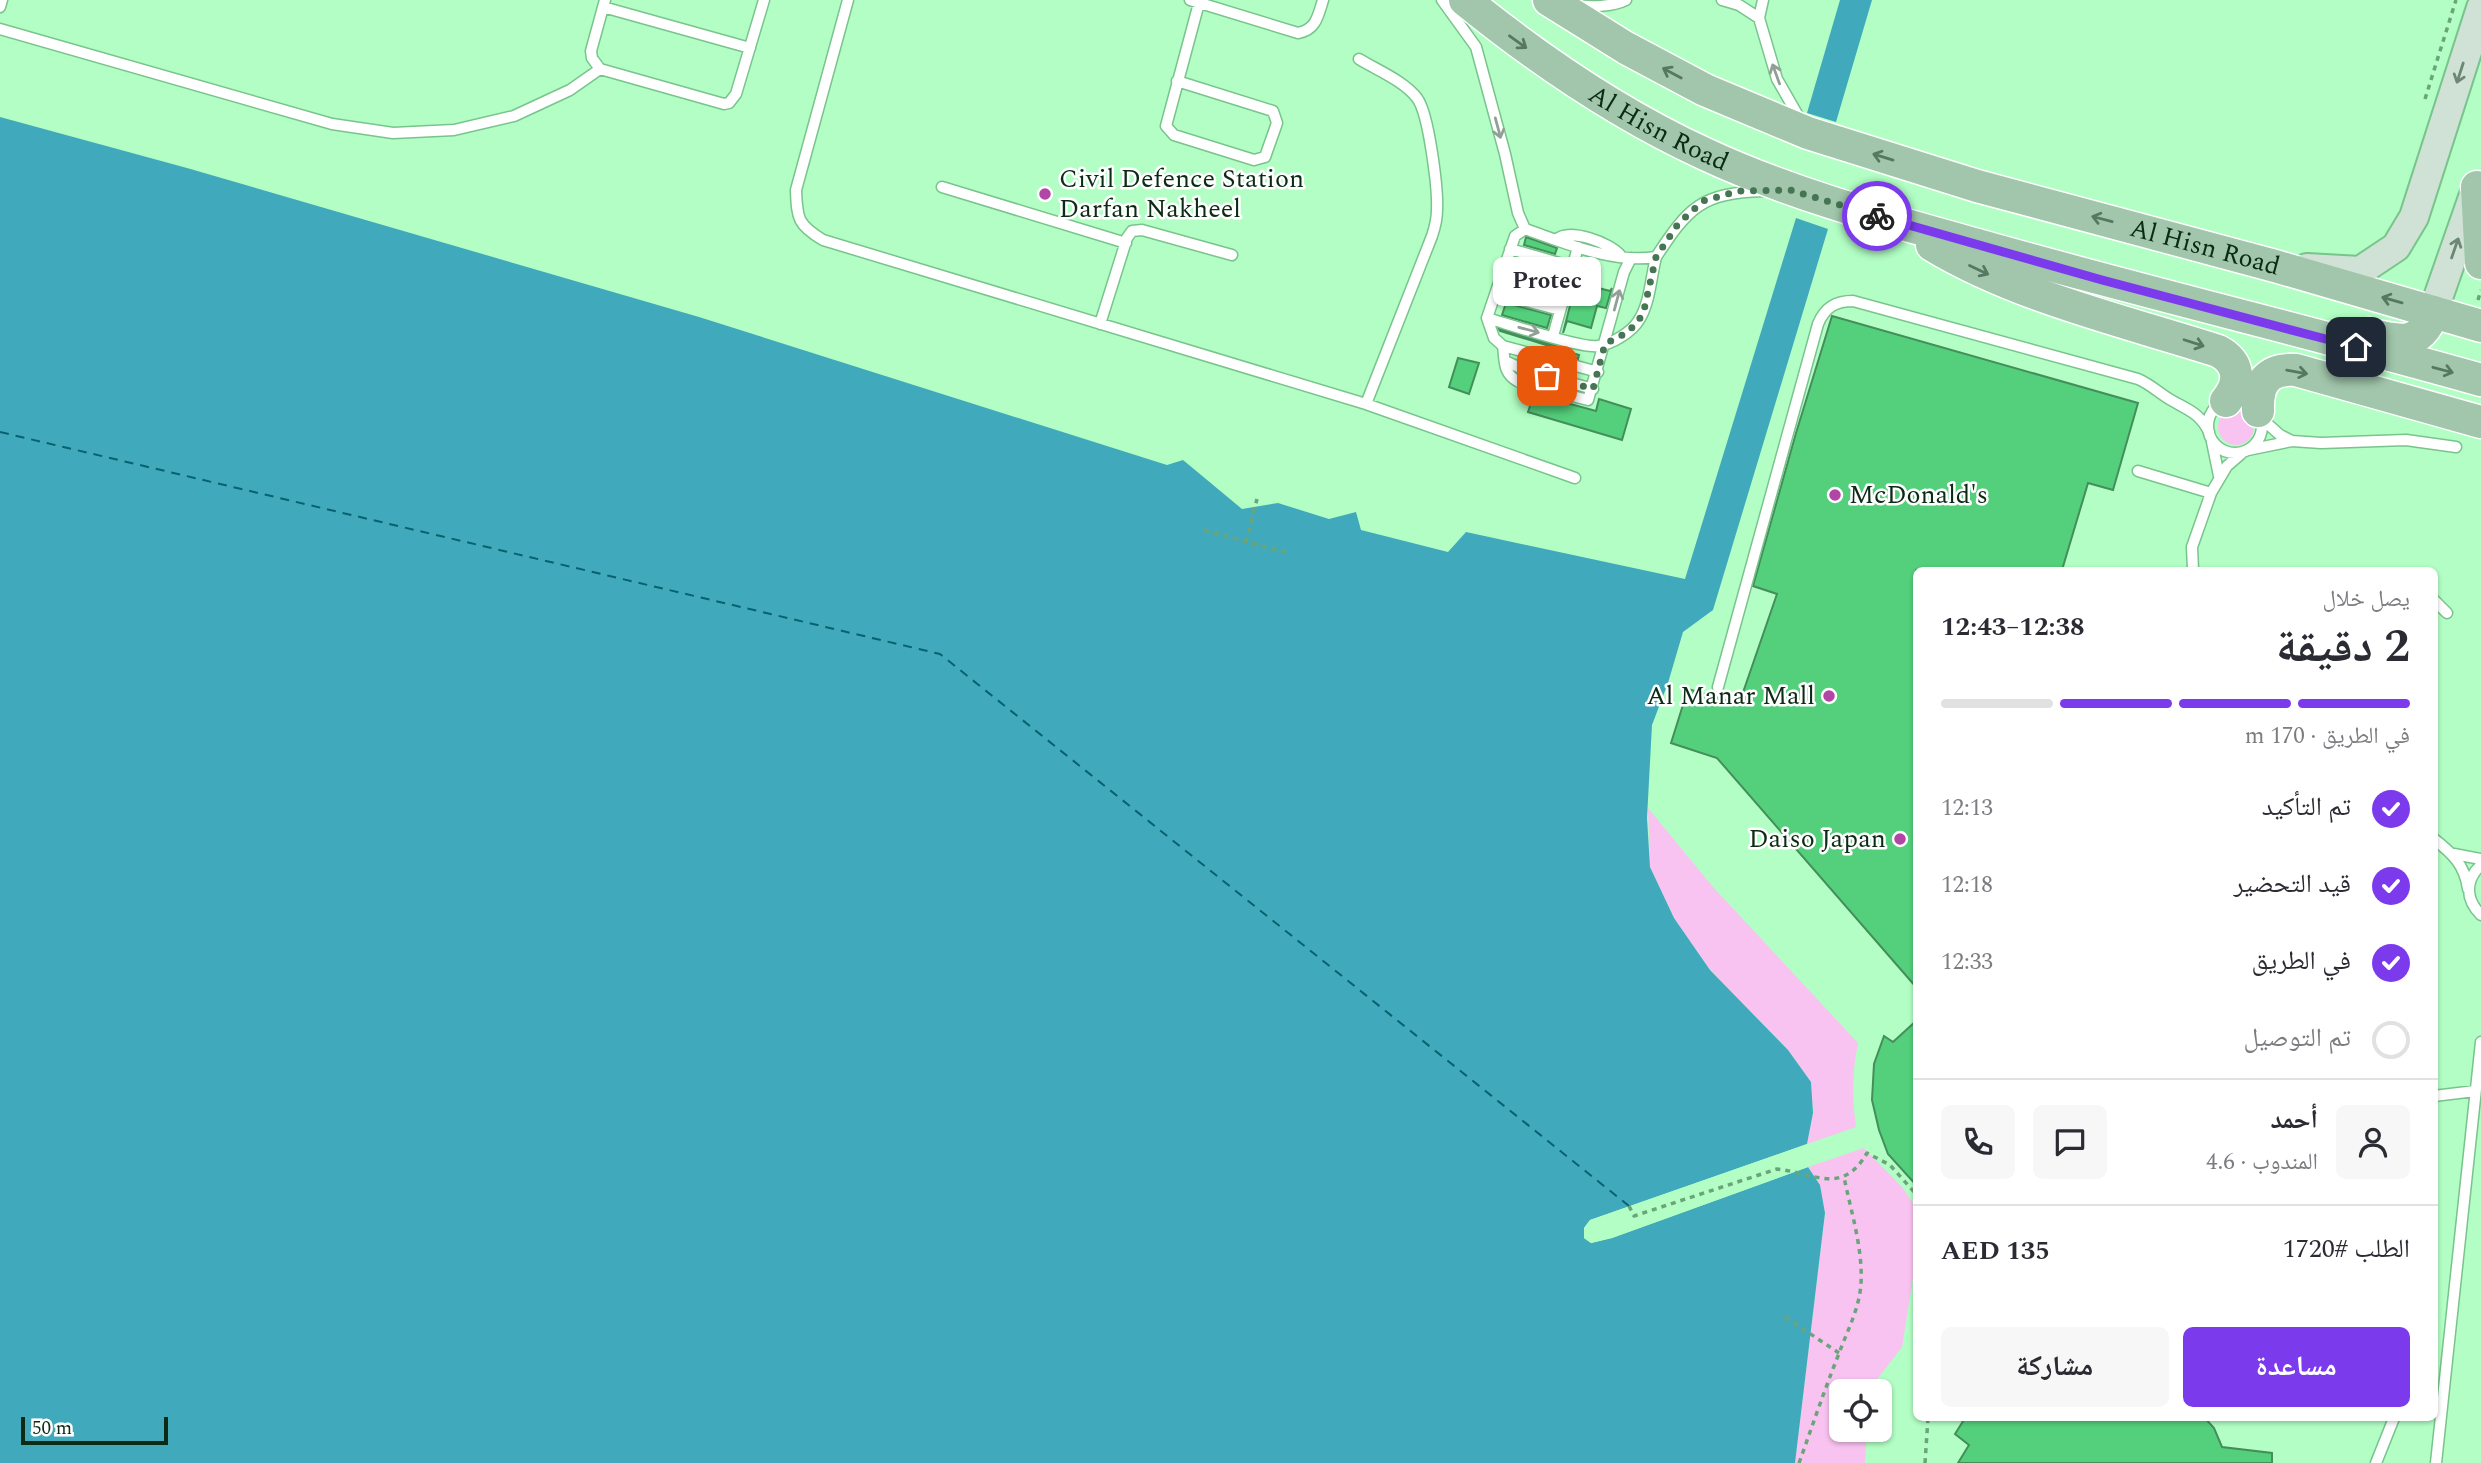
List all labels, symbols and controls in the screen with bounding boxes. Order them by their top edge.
one-way arrow [1509,34,1528,49]
one-way arrow [2453,62,2465,84]
one-way arrow [1769,63,1781,85]
one-way arrow [1663,66,1683,80]
street label: Al Hisn Road [1581,75,1735,182]
one-way arrow [1492,117,1505,139]
one-way arrow [1873,149,1895,162]
place label: Civil Defence Station Darfan Nakheel [1059,159,1304,229]
courier [1842,181,1912,251]
marker: Civil Defence Station Darfan Nakheel [1037,186,1053,202]
icon: bike [1858,197,1896,235]
street label: Al Hisn Road [2125,208,2285,286]
one-way arrow [2091,212,2113,225]
one-way arrow [2450,237,2462,259]
callout: Protec [1493,257,1601,306]
text: Protec [1512,264,1582,299]
one-way arrow [1968,264,1989,277]
one-way arrow [1611,290,1624,312]
one-way arrow [2381,293,2403,306]
pin [2326,317,2386,377]
one-way arrow [1518,324,1540,337]
icon: home [2337,328,2375,366]
one-way arrow [2183,338,2205,351]
pin [1517,346,1577,406]
icon: bag [1528,357,1566,395]
one-way arrow [2431,364,2453,377]
one-way arrow [2285,365,2308,379]
place label: McDonald's [1849,475,1988,515]
marker: McDonald's [1827,487,1843,503]
text: يصل خلال [2323,582,2410,617]
text: 12:38–12:43 [1941,607,2085,647]
text: 2 دقيقة [2276,612,2410,682]
place label: Al Manar Mall [1647,676,1815,716]
marker: Al Manar Mall [1821,688,1837,704]
text: في الطريق · 170 m [2245,719,2410,754]
text: تم التأكيد [2262,787,2351,827]
icon: check [2372,790,2410,828]
text: 12:13 [1941,791,1993,826]
place label: Daiso Japan [1748,819,1886,859]
marker: Daiso Japan [1892,831,1908,847]
text: قيد التحضير [2233,864,2351,904]
icon: check [2372,867,2410,905]
text: 12:18 [1941,868,1993,903]
text: في الطريق [2252,941,2351,981]
icon: check [2372,944,2410,982]
text: 12:33 [1941,945,1993,980]
text: تم التوصيل [2243,1018,2351,1058]
text: أحمد [2270,1100,2318,1140]
button: phone [1941,1105,2015,1179]
button: chat [2033,1105,2107,1179]
button: person [2336,1105,2410,1179]
text: المندوب · 4.6 [2206,1145,2318,1180]
text: الطلب #1720 [2283,1229,2410,1269]
text: AED 135 [1941,1231,2050,1271]
button: مشاركة [1941,1327,2169,1407]
button: مساعدة [2183,1327,2410,1407]
map controls [1829,1379,1892,1442]
button: locate [1829,1379,1892,1442]
scale bar [21,1414,168,1446]
text: 50 m [32,1414,72,1443]

